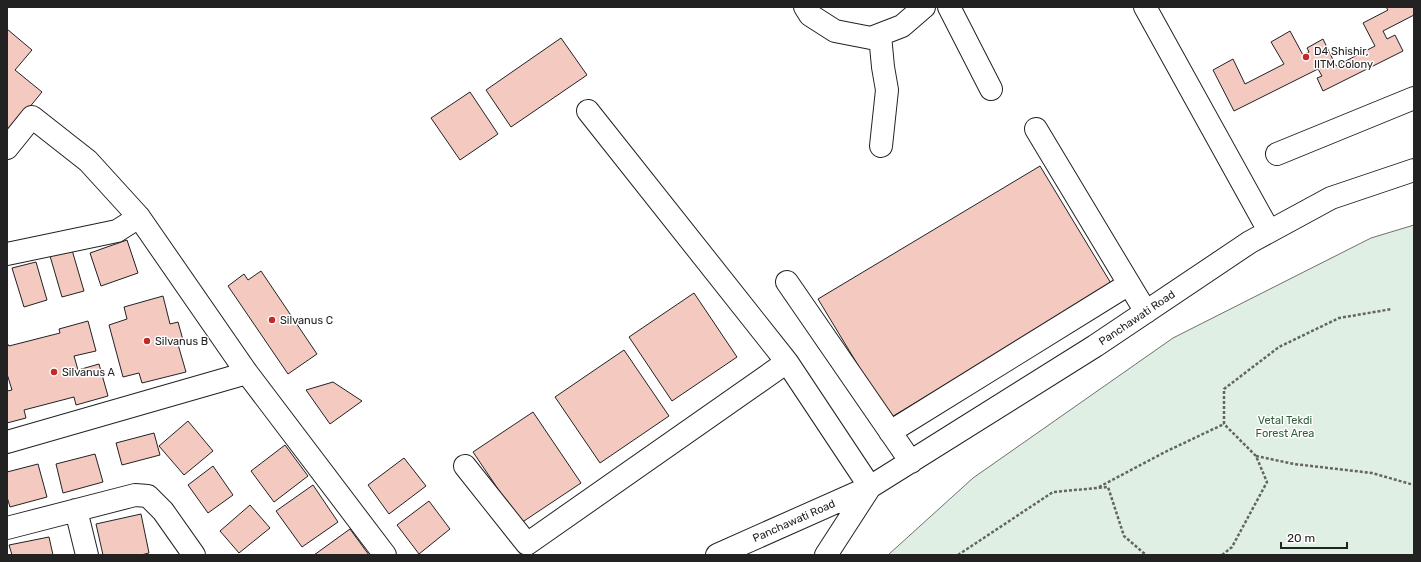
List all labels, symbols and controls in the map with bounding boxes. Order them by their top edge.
place label: D4 Shishir, IITM Colony [1314,45,1373,71]
marker: D4 Shishir, IITM Colony [1301,52,1311,62]
street label: Panchawati Road [1097,288,1177,348]
place label: Silvanus C [280,314,333,327]
marker: Silvanus C [267,315,277,325]
place label: Silvanus B [155,335,208,348]
marker: Silvanus B [142,336,152,346]
place label: Silvanus A [62,366,115,379]
marker: Silvanus A [49,367,59,377]
park label: Vetal Tekdi Forest Area [1256,414,1314,440]
street label: Panchawati Road [751,497,837,545]
scale bar [1281,524,1347,550]
text: 20 m [1287,531,1315,545]

